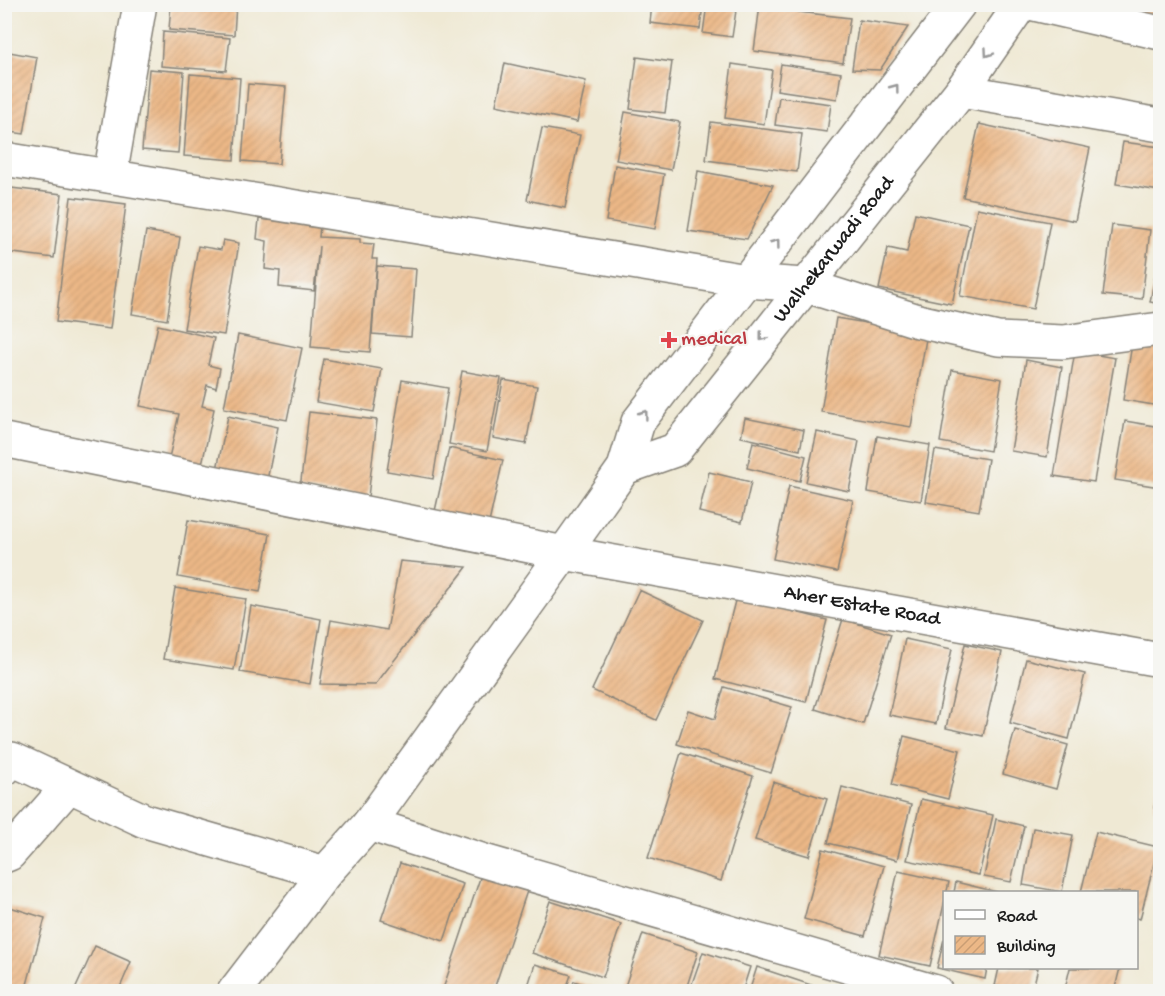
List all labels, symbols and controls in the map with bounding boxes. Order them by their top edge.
one-way arrow [984,46,995,57]
one-way arrow [887,84,898,95]
street label: Walhekarwadi Road [768,170,902,328]
one-way arrow [769,239,780,250]
place label: medical [681,328,747,353]
one-way arrow [760,331,771,342]
marker: medical [662,333,676,347]
one-way arrow [637,410,648,421]
street label: Aher Estate Road [782,580,944,633]
legend [943,891,1138,969]
text: Road [997,907,1038,928]
text: Building [996,937,1056,958]

